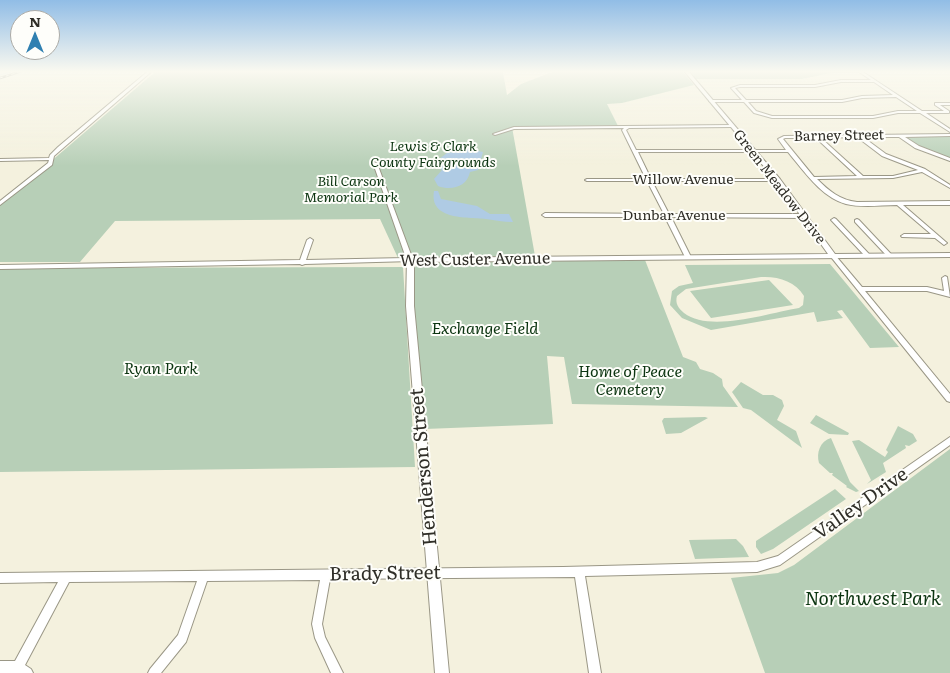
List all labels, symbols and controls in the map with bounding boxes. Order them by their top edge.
north arrow [10,10,60,60]
text: N [29,11,41,31]
street label: Green Meadow Drive [729,127,829,247]
street label: Barney Street [794,127,884,145]
park label: Lewis & Clark County Fairgrounds [370,139,496,172]
street label: Willow Avenue [633,172,733,188]
park label: Bill Carson Memorial Park [304,174,398,206]
street label: Dunbar Avenue [623,208,725,224]
street label: West Custer Avenue [400,249,550,271]
park label: Exchange Field [432,319,538,339]
park label: Ryan Park [124,359,198,379]
park label: Home of Peace Cemetery [578,362,682,400]
street label: Henderson Street [406,387,442,547]
street label: Valley Drive [810,463,912,545]
street label: Brady Street [329,562,441,586]
park label: Northwest Park [805,588,941,610]

